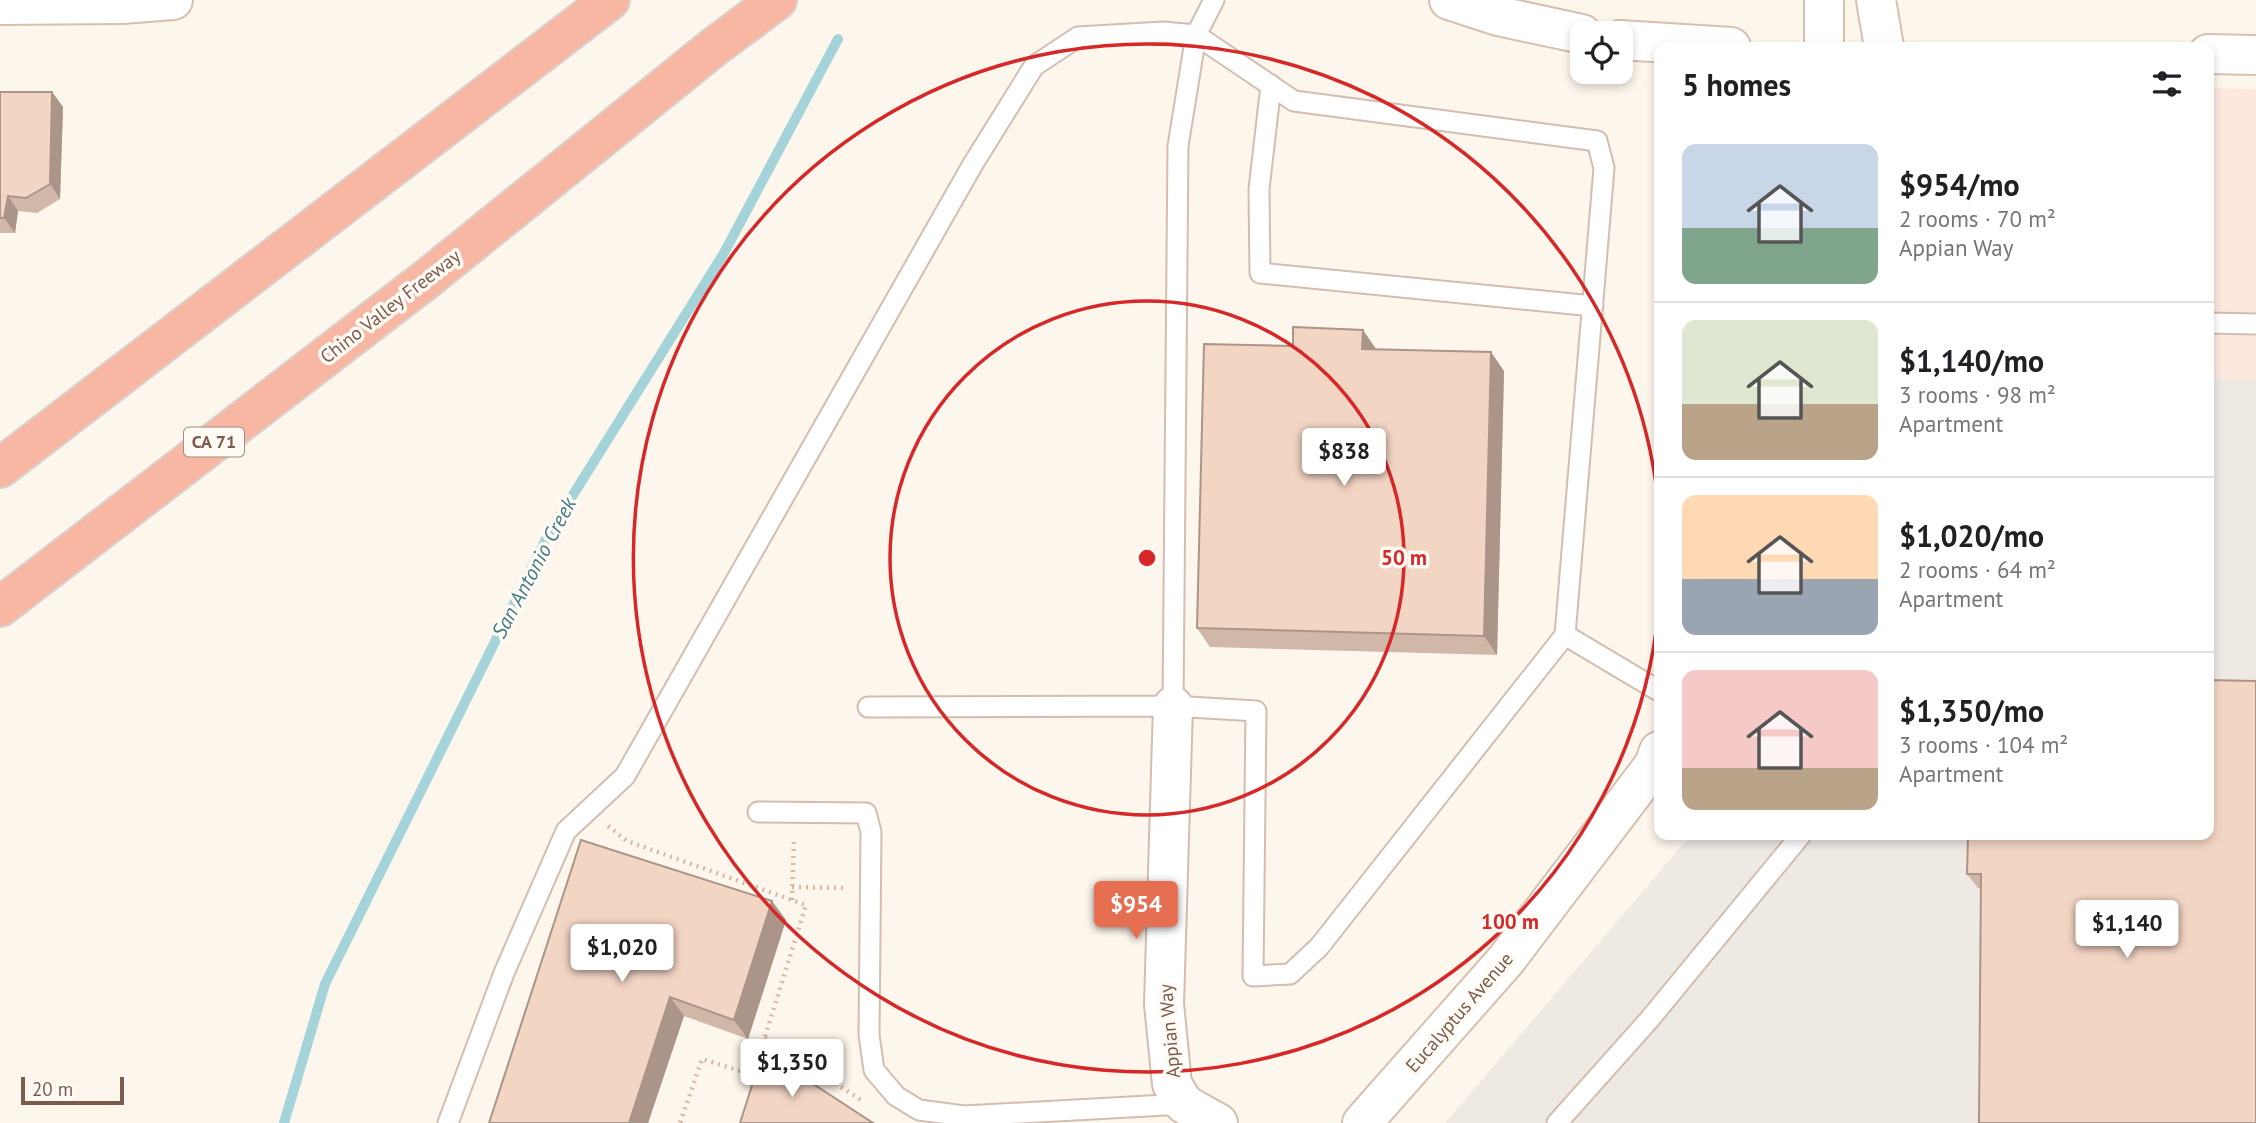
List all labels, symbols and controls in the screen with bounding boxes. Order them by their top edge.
map controls [1570,21,1633,84]
button: locate [1570,21,1633,84]
text: 5 homes [1682,65,1791,104]
icon: filters [2148,65,2186,103]
text: $954/mo [1899,165,2020,204]
icon: home [1738,172,1822,256]
text: 2 rooms · 70 m² [1899,204,2056,233]
text: Appian Way [1899,233,2013,262]
street label: Chino Valley Freeway [315,244,465,368]
text: $1,140/mo [1899,341,2044,380]
icon: home [1738,348,1822,432]
text: 3 rooms · 98 m² [1899,380,2056,409]
text: Apartment [1899,409,2003,438]
road number: CA 71 [184,428,244,457]
pin: $838 [1303,428,1385,488]
text: $838 [1318,436,1370,465]
water label: San Antonio Creek [485,491,583,643]
text: $1,020/mo [1899,516,2044,555]
icon: home [1738,523,1822,607]
text: 50 m [1381,544,1427,571]
centre of rings [1135,546,1159,570]
text: 2 rooms · 64 m² [1899,555,2056,584]
text: Apartment [1899,584,2003,613]
text: $1,350/mo [1899,691,2044,730]
icon: home [1738,698,1822,782]
text: 3 rooms · 104 m² [1899,730,2068,759]
text: Apartment [1899,759,2003,788]
pin: $954 [1095,881,1177,941]
text: $954 [1110,889,1162,918]
pin: $1,140 [2070,900,2184,960]
text: 100 m [1481,908,1539,935]
text: $1,140 [2091,908,2163,937]
pin: $1,020 [565,925,679,984]
text: $1,020 [586,932,658,961]
street label: Eucalyptus Avenue [1400,947,1518,1077]
street label: Appian Way [1153,983,1185,1079]
pin: $1,350 [735,1040,849,1099]
text: $1,350 [756,1047,828,1076]
scale bar [21,1074,124,1106]
text: 20 m [32,1077,73,1101]

